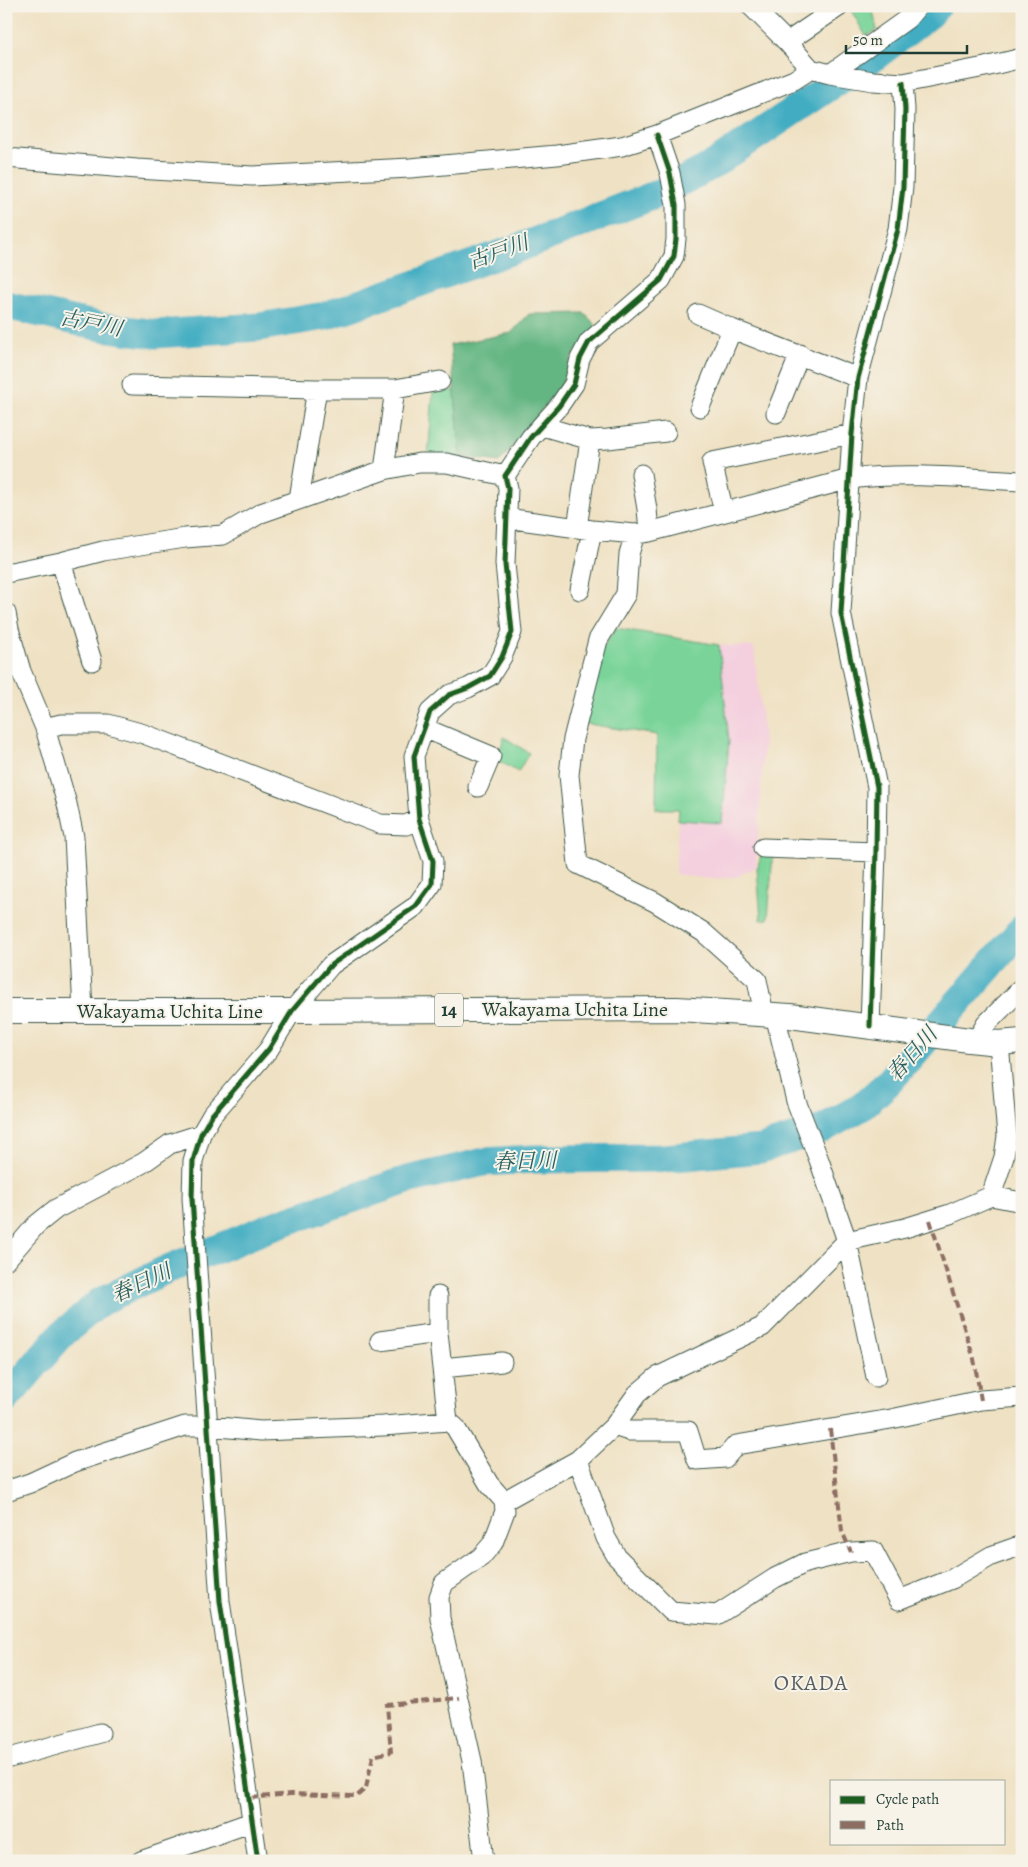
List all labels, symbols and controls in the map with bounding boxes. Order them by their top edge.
scale bar [846,22,967,54]
text: 50 m [853,30,883,50]
water label: 古戸川 [464,227,534,276]
water label: 古戸川 [57,303,127,343]
road number: 14 [435,994,463,1026]
street label: Wakayama Uchita Line [481,996,668,1023]
street label: Wakayama Uchita Line [76,998,263,1025]
water label: 春日川 [881,1020,945,1087]
water label: 春日川 [493,1146,559,1176]
water label: 春日川 [107,1256,177,1309]
district label: OKADA [774,1668,848,1698]
legend [830,1780,1006,1844]
text: Cycle path [876,1789,939,1809]
text: Path [876,1815,904,1835]

